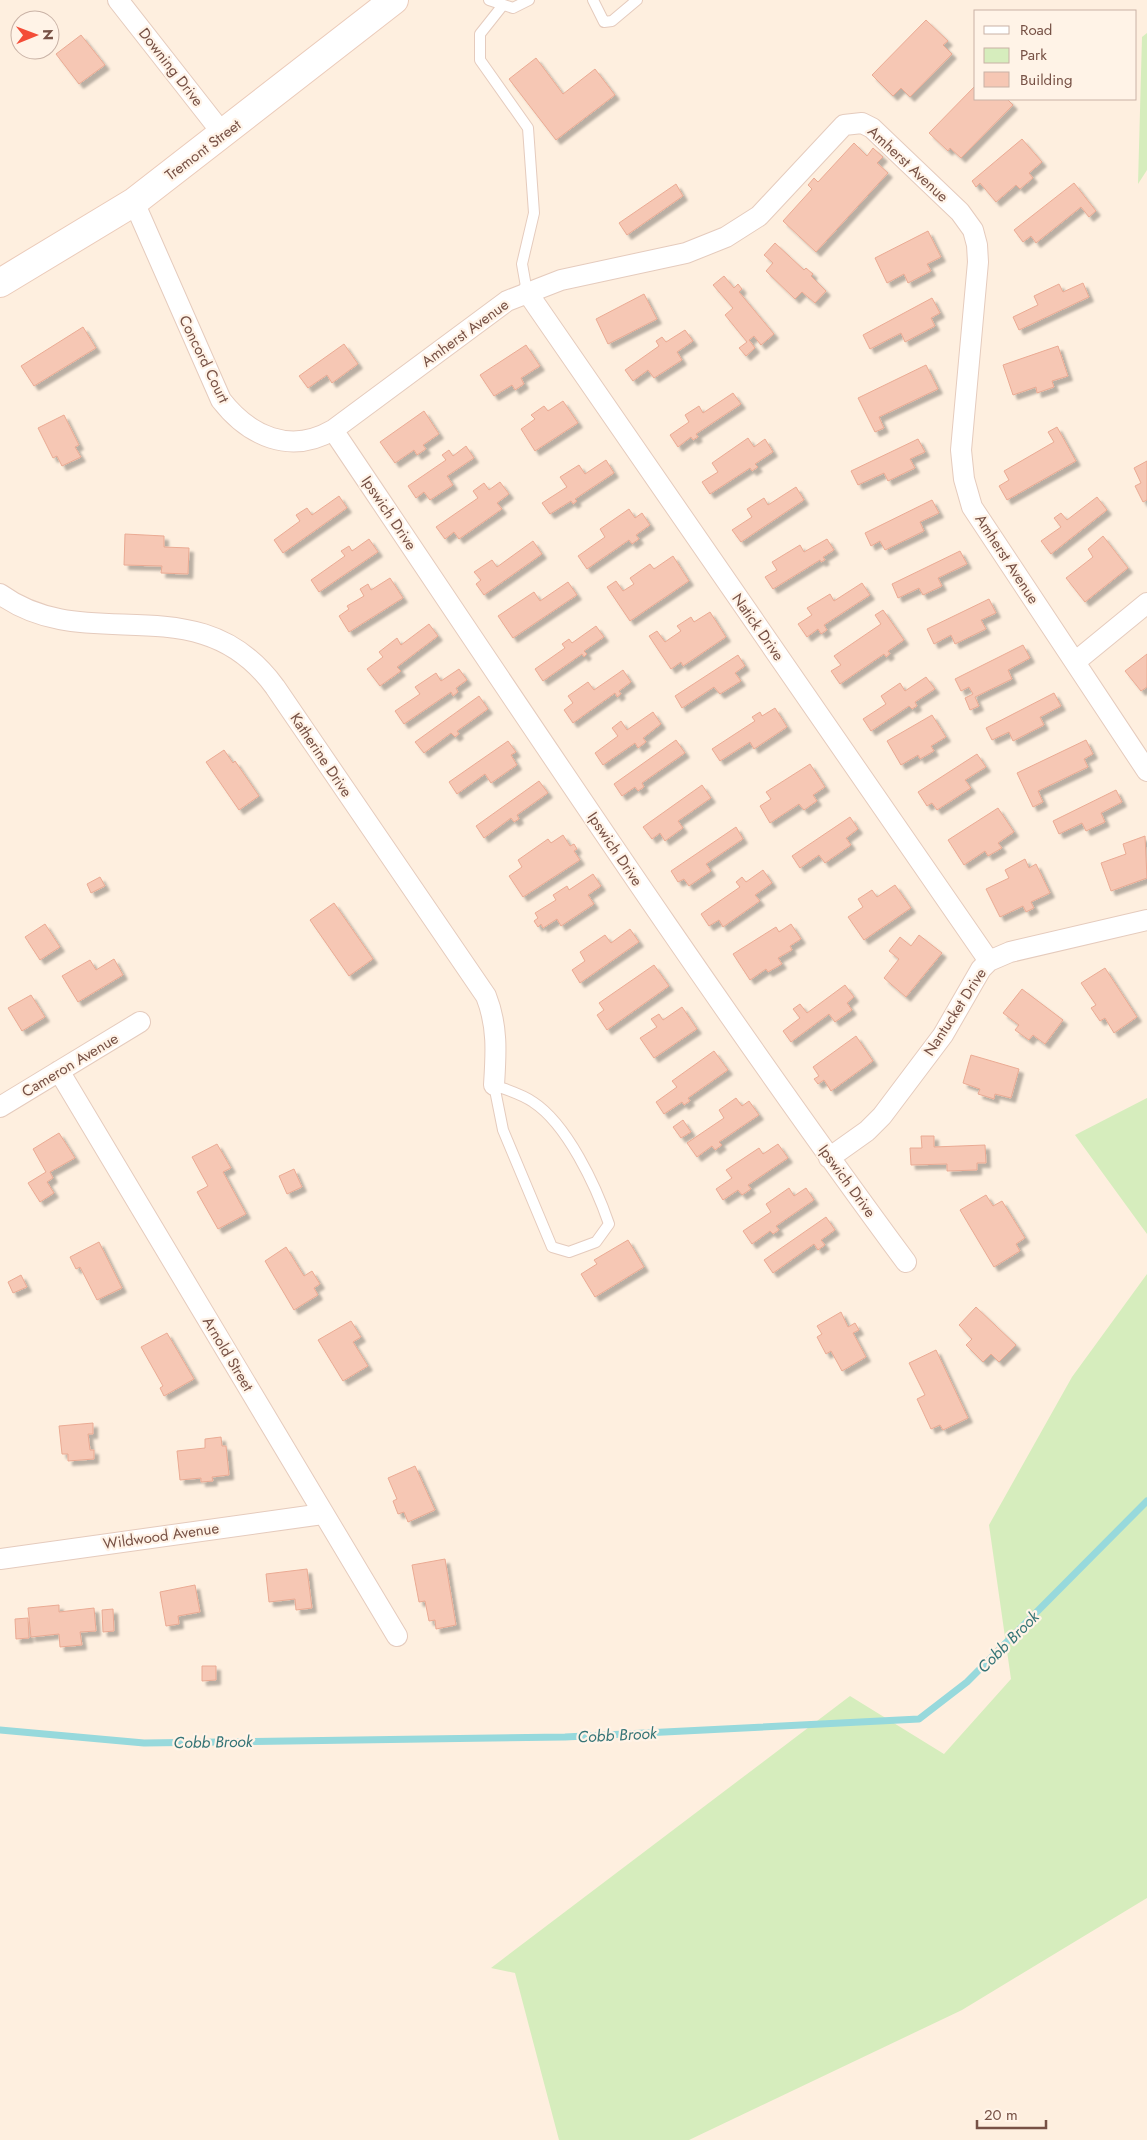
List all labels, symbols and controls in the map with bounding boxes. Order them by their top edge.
north arrow [10,10,60,60]
legend [974,10,1137,100]
text: Road [1020,19,1052,41]
street label: Downing Drive [133,23,209,111]
text: N [38,29,58,41]
text: Park [1020,44,1047,66]
text: Building [1020,69,1072,91]
street label: Tremont Street [160,114,246,186]
street label: Amherst Avenue [863,121,953,207]
street label: Amherst Avenue [417,294,513,372]
street label: Concord Court [173,311,235,407]
street label: Ipswich Drive [356,472,422,555]
street label: Amherst Avenue [970,510,1044,609]
street label: Natick Drive [727,589,790,665]
street label: Katherine Drive [285,708,357,802]
street label: Ipswich Drive [582,808,648,891]
street label: Nantucket Drive [918,963,992,1060]
street label: Cameron Avenue [18,1027,123,1103]
street label: Ipswich Drive [813,1140,881,1222]
street label: Arnold Street [197,1313,259,1396]
street label: Wildwood Avenue [102,1517,221,1555]
water label: Cobb Brook [972,1605,1045,1678]
water label: Cobb Brook [577,1721,658,1749]
water label: Cobb Brook [173,1730,254,1754]
scale bar [977,2098,1046,2130]
text: 20 m [984,2104,1018,2126]

